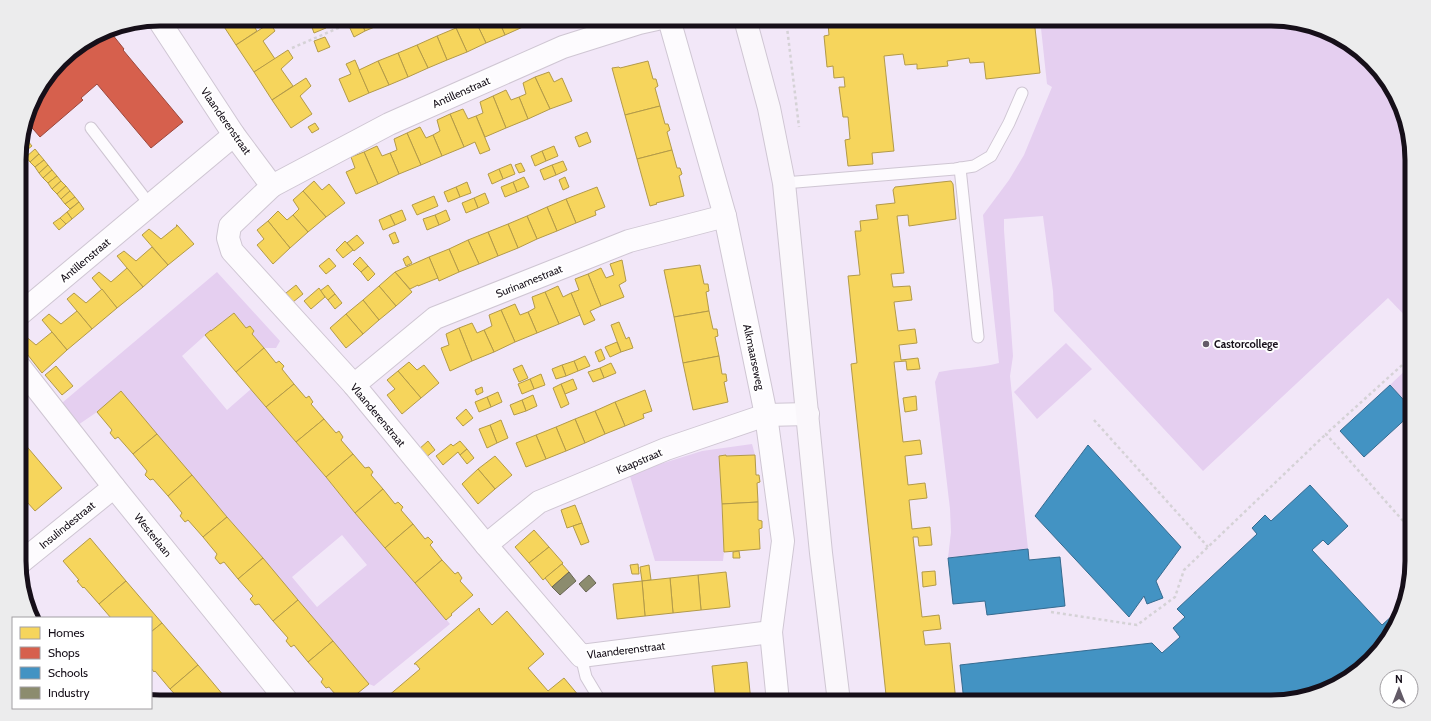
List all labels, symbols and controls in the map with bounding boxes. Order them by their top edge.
street label: Antillenstraat [430,73,492,111]
street label: Vlaanderenstraat [198,85,254,157]
street label: Antillenstraat [57,235,113,285]
street label: Surinamestraat [494,261,565,301]
street label: Alkmaarseweg [740,323,768,392]
place label: Castorcollege [1214,337,1279,351]
marker: Castorcollege [1201,339,1211,349]
street label: Vlaanderenstraat [347,380,409,450]
street label: Kaapstraat [614,445,664,477]
street label: Insulindestraat [36,498,98,552]
street label: Westerlaan [131,510,175,560]
legend [12,617,152,709]
text: Homes [48,625,85,640]
street label: Vlaanderenstraat [586,638,666,662]
text: Shops [48,645,80,660]
text: Schools [48,665,88,680]
north arrow [1379,669,1419,709]
text: N [1395,672,1403,686]
text: Industry [48,685,89,700]

